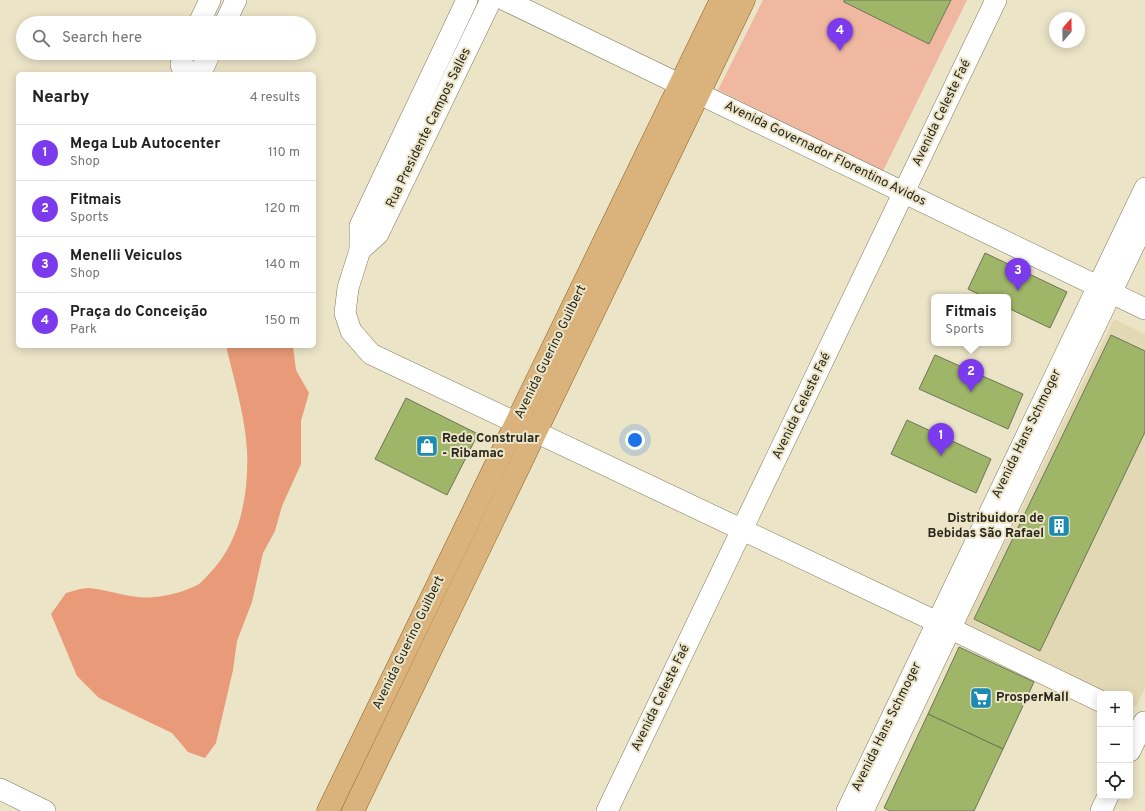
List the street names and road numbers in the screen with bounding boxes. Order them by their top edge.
street label: Rua Presidente Campos Salles [383,45,475,211]
street label: Avenida Celeste Faé [909,57,975,169]
street label: Avenida Governador Florentino Avidos [722,98,928,210]
street label: Avenida Guerino Guilbert [512,282,590,422]
street label: Avenida Celeste Faé [769,350,835,462]
street label: Avenida Hans Schmoger [989,367,1065,501]
street label: Avenida Guerino Guilbert [370,573,448,713]
street label: Avenida Celeste Faé [628,642,694,754]
street label: Avenida Hans Schmoger [849,660,925,794]

